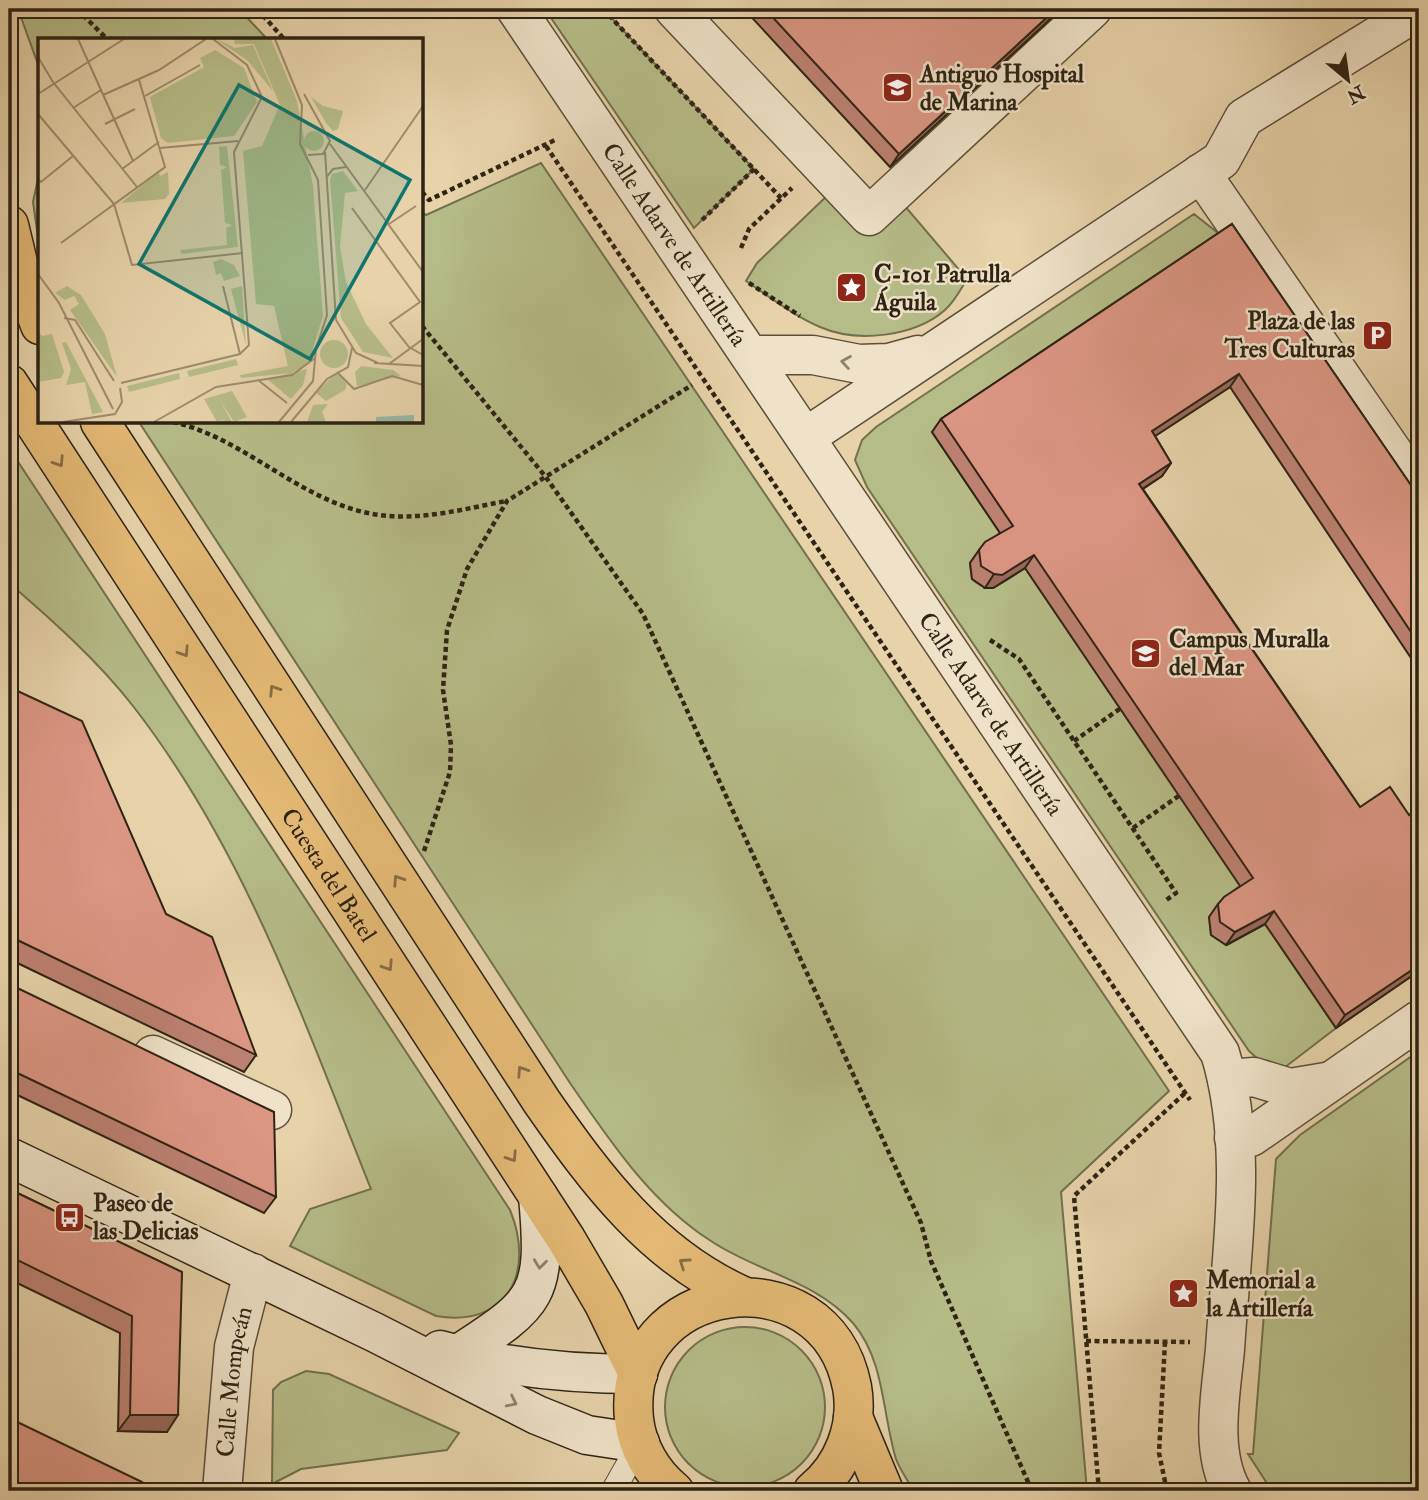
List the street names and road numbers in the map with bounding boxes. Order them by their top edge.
street label: Calle Adarve de Artillería [595,137,755,353]
street label: Calle Adarve de Artillería [912,606,1071,822]
street label: Cuesta del Batel [274,802,384,948]
street label: Calle Mompeán [209,1303,259,1458]

